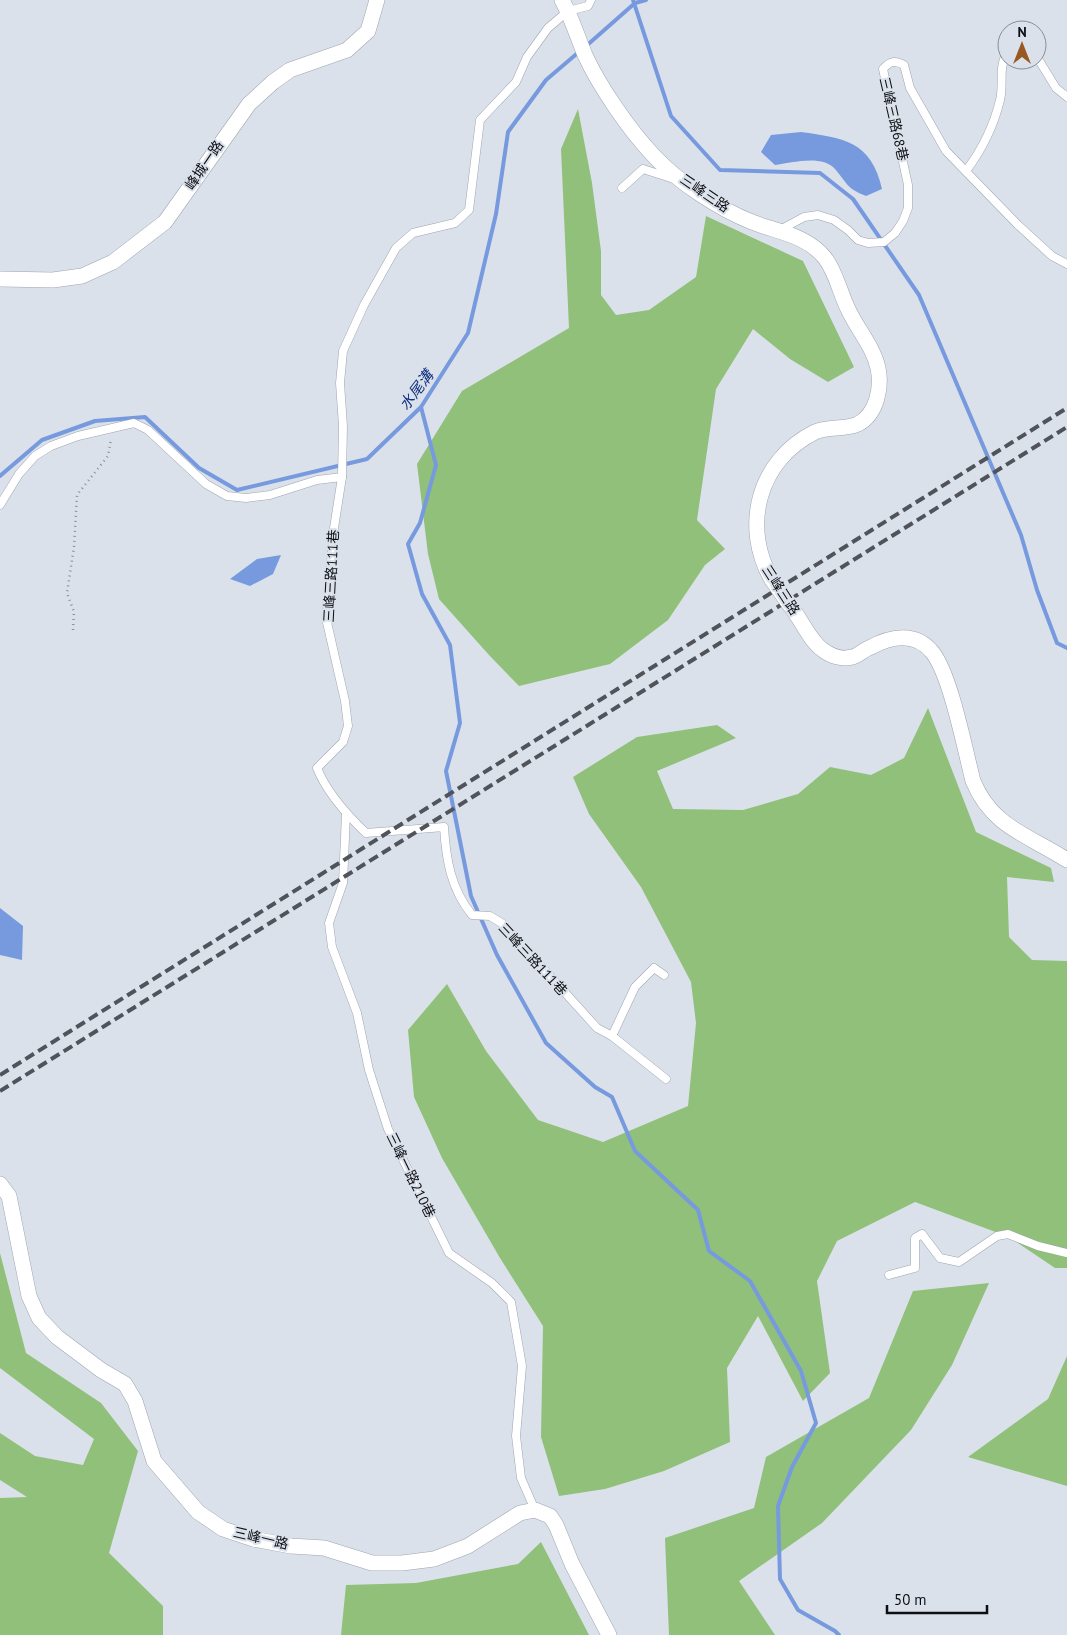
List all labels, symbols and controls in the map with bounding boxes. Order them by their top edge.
north arrow [997,20,1047,70]
text: N [1017,23,1027,41]
street label: 三峰三路68巷 [876,75,912,163]
street label: 峰城一路 [181,137,227,193]
street label: 三峰三路 [677,170,733,216]
water label: 水尾溝 [395,365,438,414]
street label: 三峰三路111巷 [320,529,342,623]
street label: 三峰三路 [758,562,804,618]
street label: 三峰三路111巷 [495,919,571,999]
street label: 三峰一路210巷 [383,1129,439,1221]
street label: 三峰一路 [232,1523,290,1553]
scale bar [887,1582,987,1614]
text: 50 m [894,1590,927,1609]

